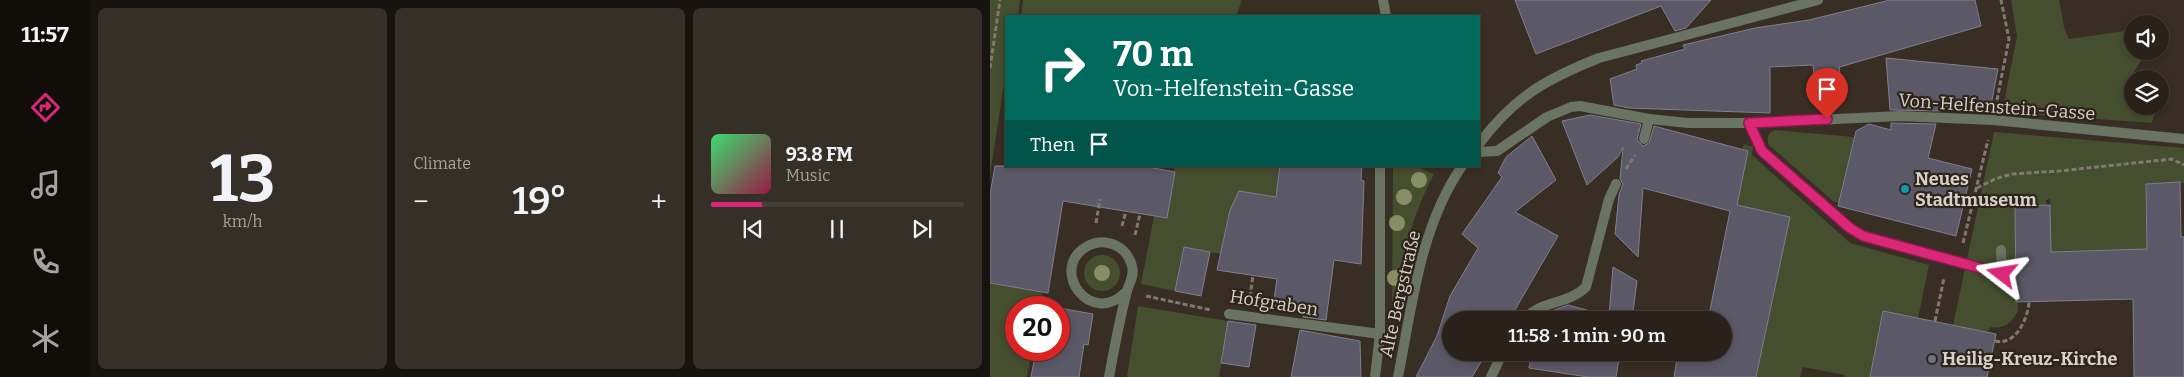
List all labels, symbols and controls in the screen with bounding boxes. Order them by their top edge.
map controls [2124,15,2169,115]
button: sound [2124,15,2169,60]
text: 11:57 [21,21,69,48]
text: 70 m [1113,33,1193,75]
icon: right [1030,35,1095,100]
pin [1806,68,1848,119]
button: layers [2124,70,2169,115]
text: Von-Helfenstein-Gasse [1113,75,1354,102]
icon: arrive [1813,75,1841,103]
street label: Von-Helfenstein-Gasse [1898,89,2096,125]
icon: directions [28,90,63,125]
icon: arrive [1085,130,1113,158]
text: Then [1030,133,1075,156]
text: 13 [210,140,275,218]
text: 93.8 FM [786,143,853,166]
text: Climate [413,154,471,173]
text: Music [786,166,830,185]
icon: music [28,167,63,202]
place label: Neues Stadtmuseum [1915,168,2037,211]
text: 19° [512,178,567,224]
marker: Neues Stadtmuseum [1899,183,1911,195]
text: − [413,185,429,218]
text: + [651,185,667,218]
text: km/h [223,212,262,231]
icon: previous [739,215,767,243]
icon: pause [823,215,851,243]
icon: next [908,215,936,243]
street label: Alte Bergstraße [1375,228,1425,360]
icon: phone [28,244,63,279]
position arrow [1975,247,2027,299]
street label: Hofgraben [1228,285,1320,321]
speed limit sign: 20 [1005,296,1070,361]
icon: climate [28,321,63,356]
text: 11:58 · 1 min · 90 m [1508,324,1666,347]
place label: Heilig-Kreuz-Kirche [1942,348,2118,370]
marker: Heilig-Kreuz-Kirche [1926,353,1938,365]

